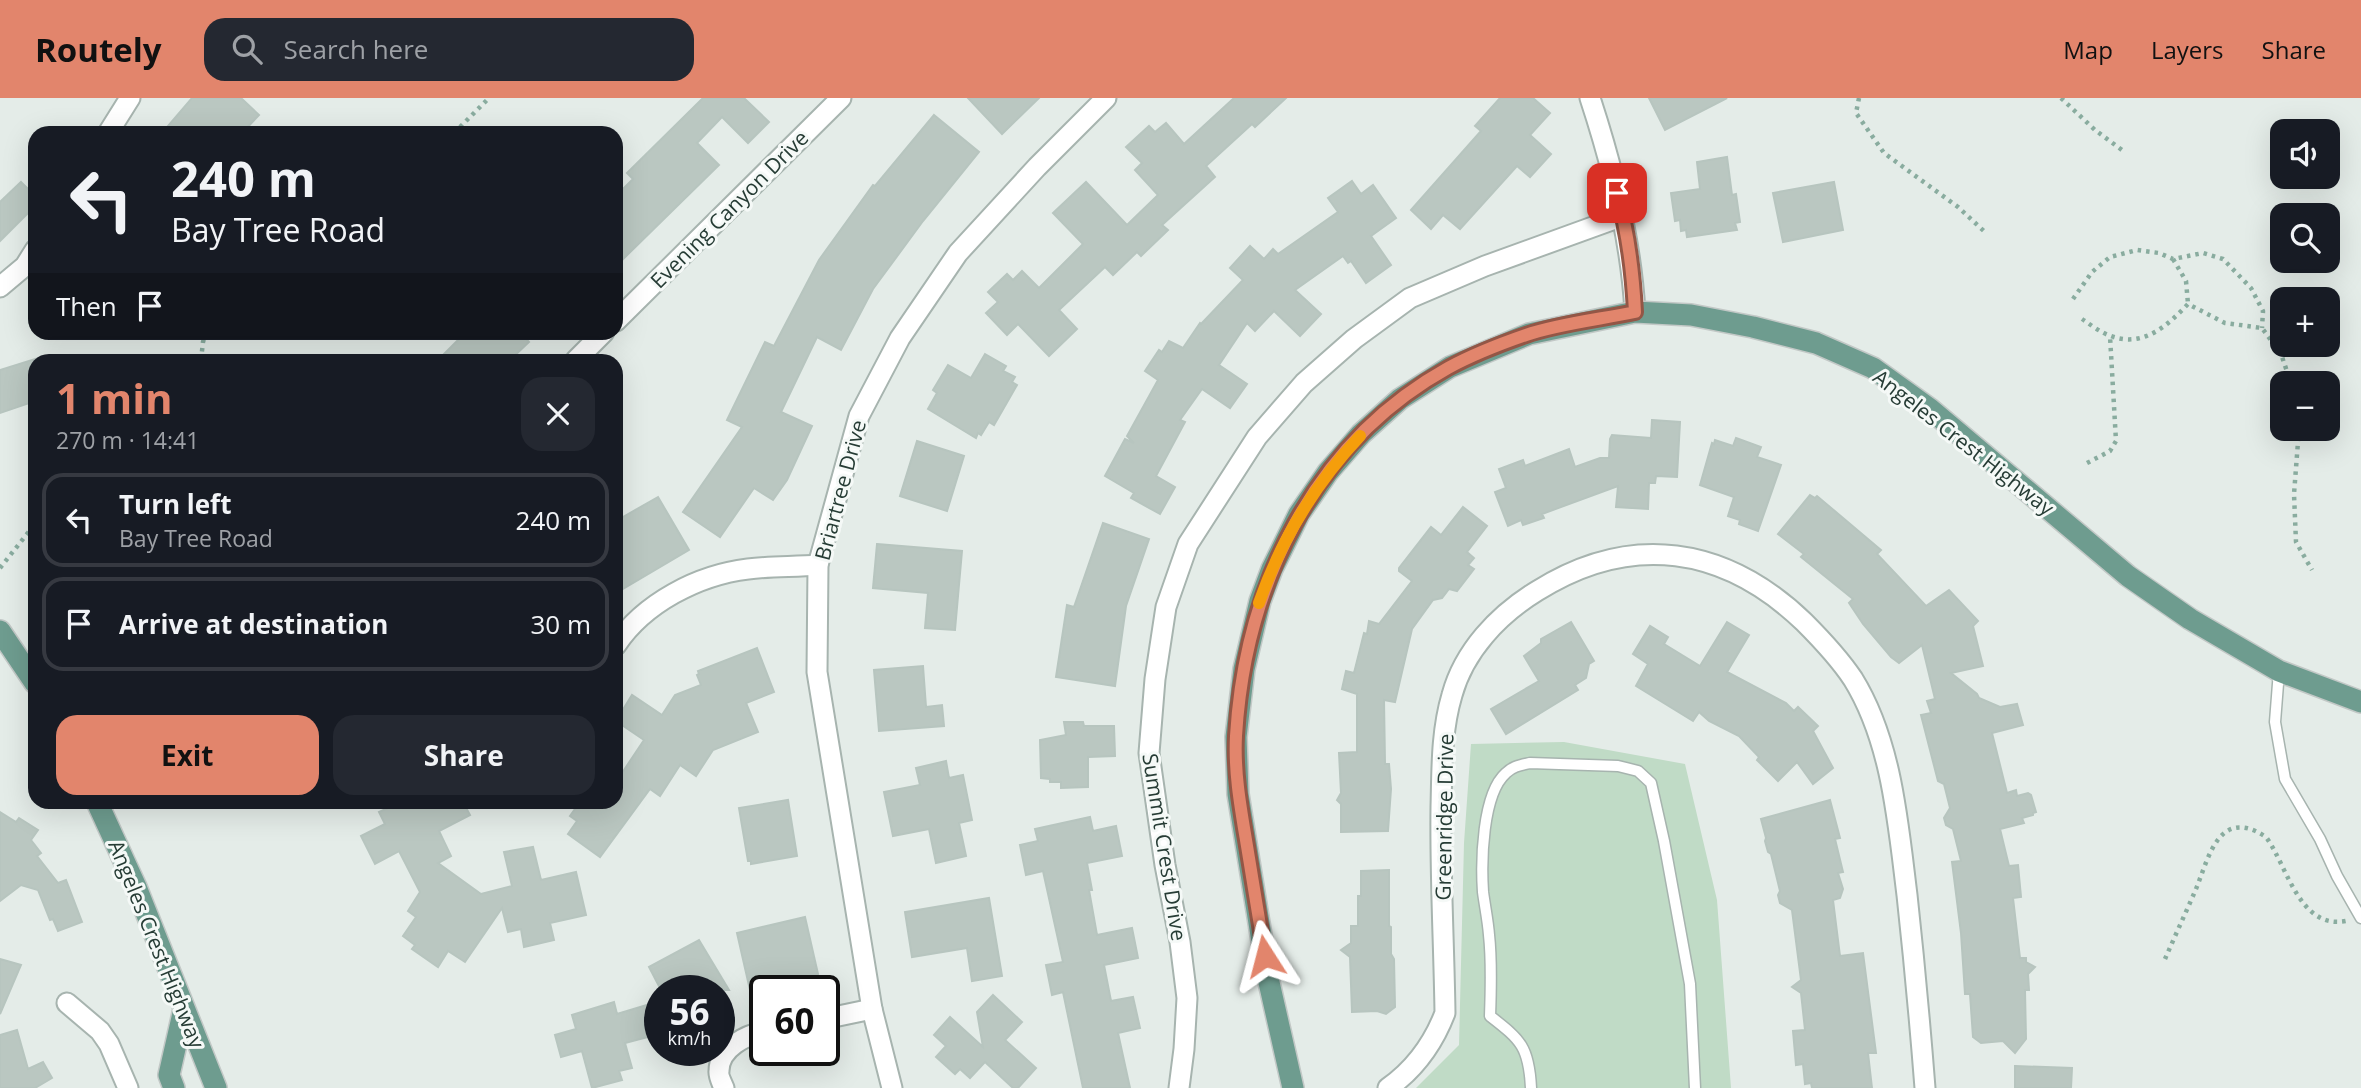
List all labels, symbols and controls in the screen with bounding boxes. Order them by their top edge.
search box [204,18,694,81]
text: Routely [35,27,162,72]
icon: search [228,30,266,68]
text: Search here [284,31,428,67]
text: Map [2063,33,2113,66]
text: Layers [2151,33,2224,66]
text: Share [2262,33,2326,66]
map controls [2270,119,2340,441]
button: sound [2270,119,2340,189]
street label: Evening Canyon Drive [644,124,814,294]
text: 240 m [171,145,316,211]
icon: left [56,154,147,245]
pin [1587,163,1647,223]
icon: arrive [1598,174,1636,212]
button: search [2270,203,2340,273]
text: Bay Tree Road [171,208,385,251]
icon: arrive [131,287,169,325]
button: + [2270,287,2340,357]
text: Then [56,288,117,324]
street label: Angeles Crest Highway [1868,363,2060,522]
text: 1 min [56,369,173,426]
button: − [2270,371,2340,441]
button: close [521,377,595,451]
street label: Briartree Drive [808,417,872,563]
text: 270 m · 14:41 [56,424,199,456]
text: Turn left [119,486,231,522]
icon: left [60,501,98,539]
text: 240 m [516,502,591,538]
text: Bay Tree Road [119,522,273,554]
icon: arrive [60,605,98,643]
text: Arrive at destination [119,606,388,642]
text: 30 m [530,606,591,642]
button: Exit [56,715,319,795]
button: Share [333,715,595,795]
street label: Greenridge Drive [1429,733,1459,901]
street label: Summit Crest Drive [1136,751,1194,943]
street label: Angeles Crest Highway [102,836,212,1053]
position arrow [1228,919,1302,993]
speed limit sign: 60 [749,975,840,1066]
text: 56 [669,988,710,1035]
text: km/h [668,1026,711,1050]

